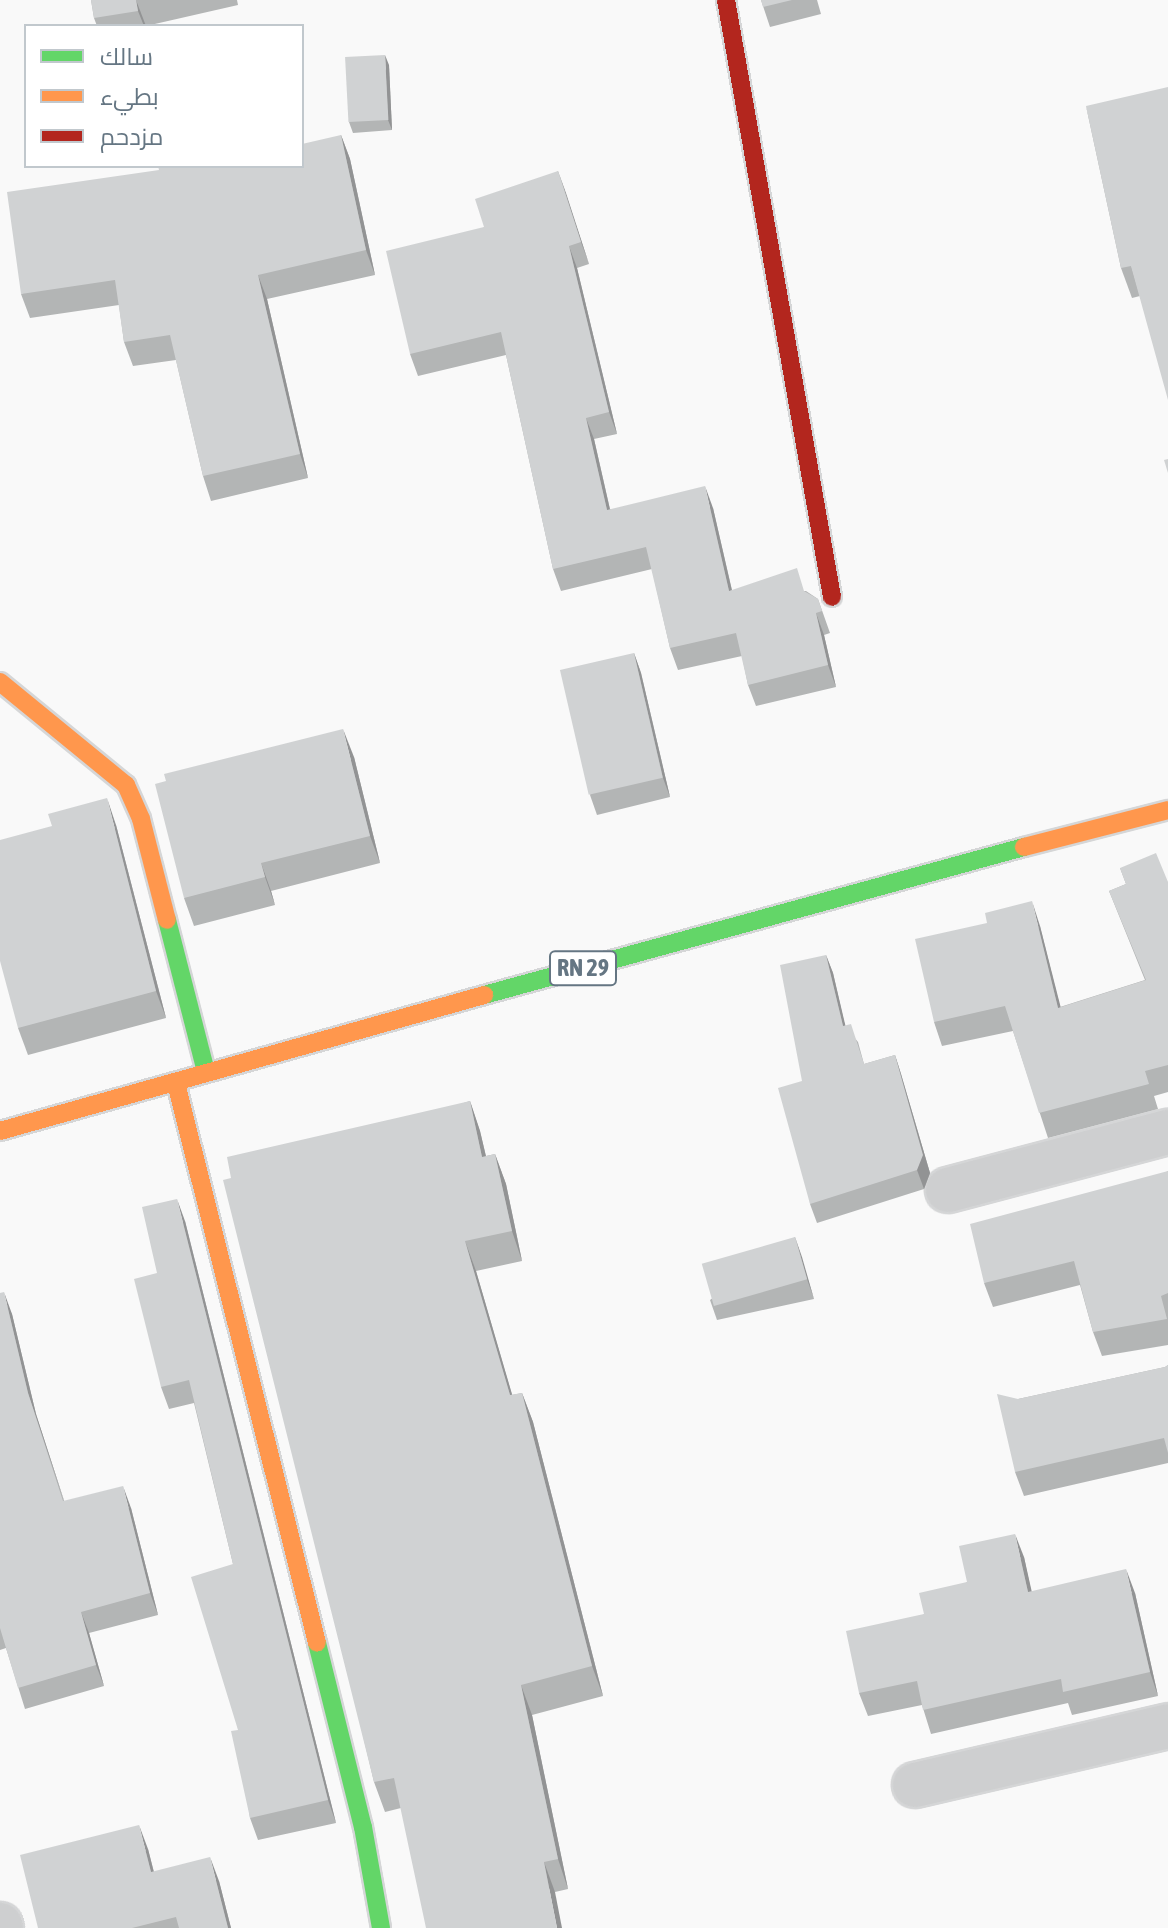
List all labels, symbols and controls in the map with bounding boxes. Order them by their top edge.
legend [24,24,304,168]
text: سالك [100,43,153,70]
text: بطيء [100,83,159,110]
text: مزدحم [100,123,163,150]
road number: RN 29 [547,948,619,988]

